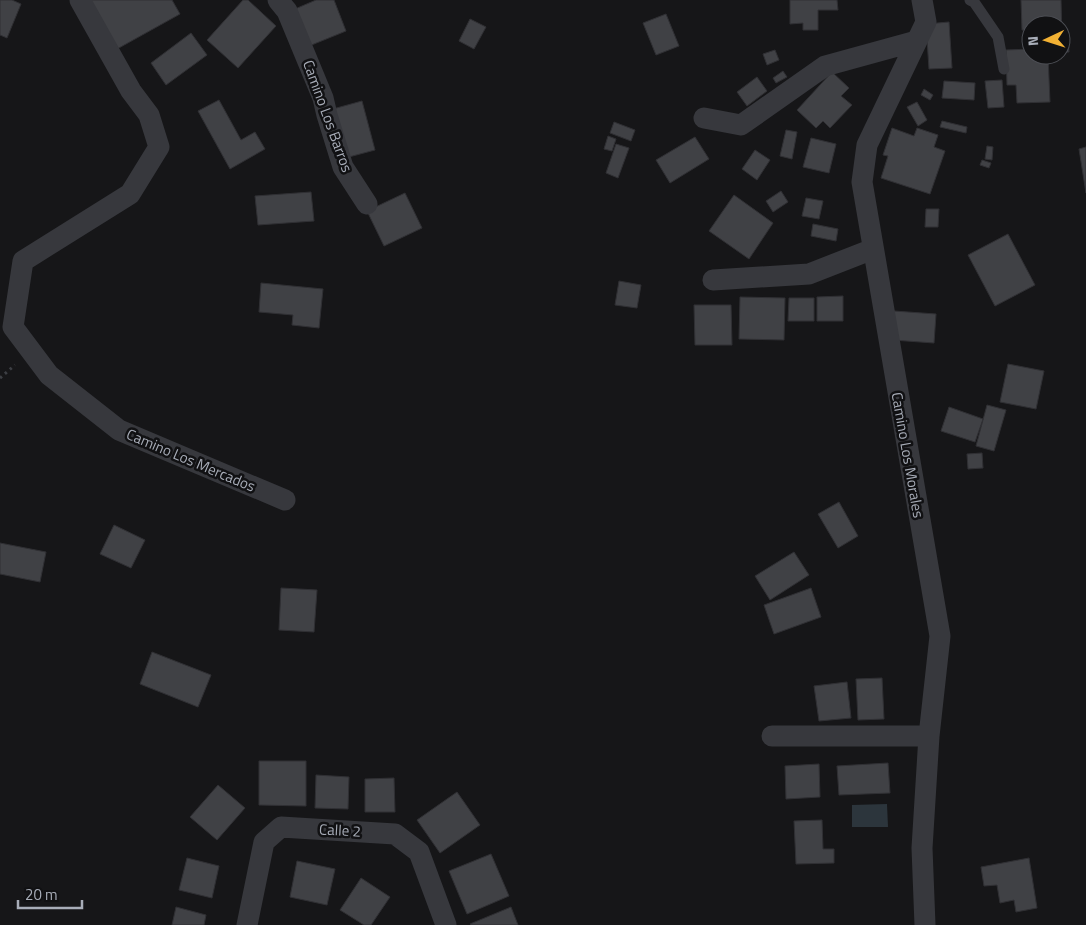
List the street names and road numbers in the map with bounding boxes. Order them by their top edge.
street label: Camino Los Barros [297,57,359,175]
street label: Camino Los Morales [886,390,930,520]
street label: Camino Los Mercados [123,422,259,498]
street label: Calle 2 [318,817,362,843]

